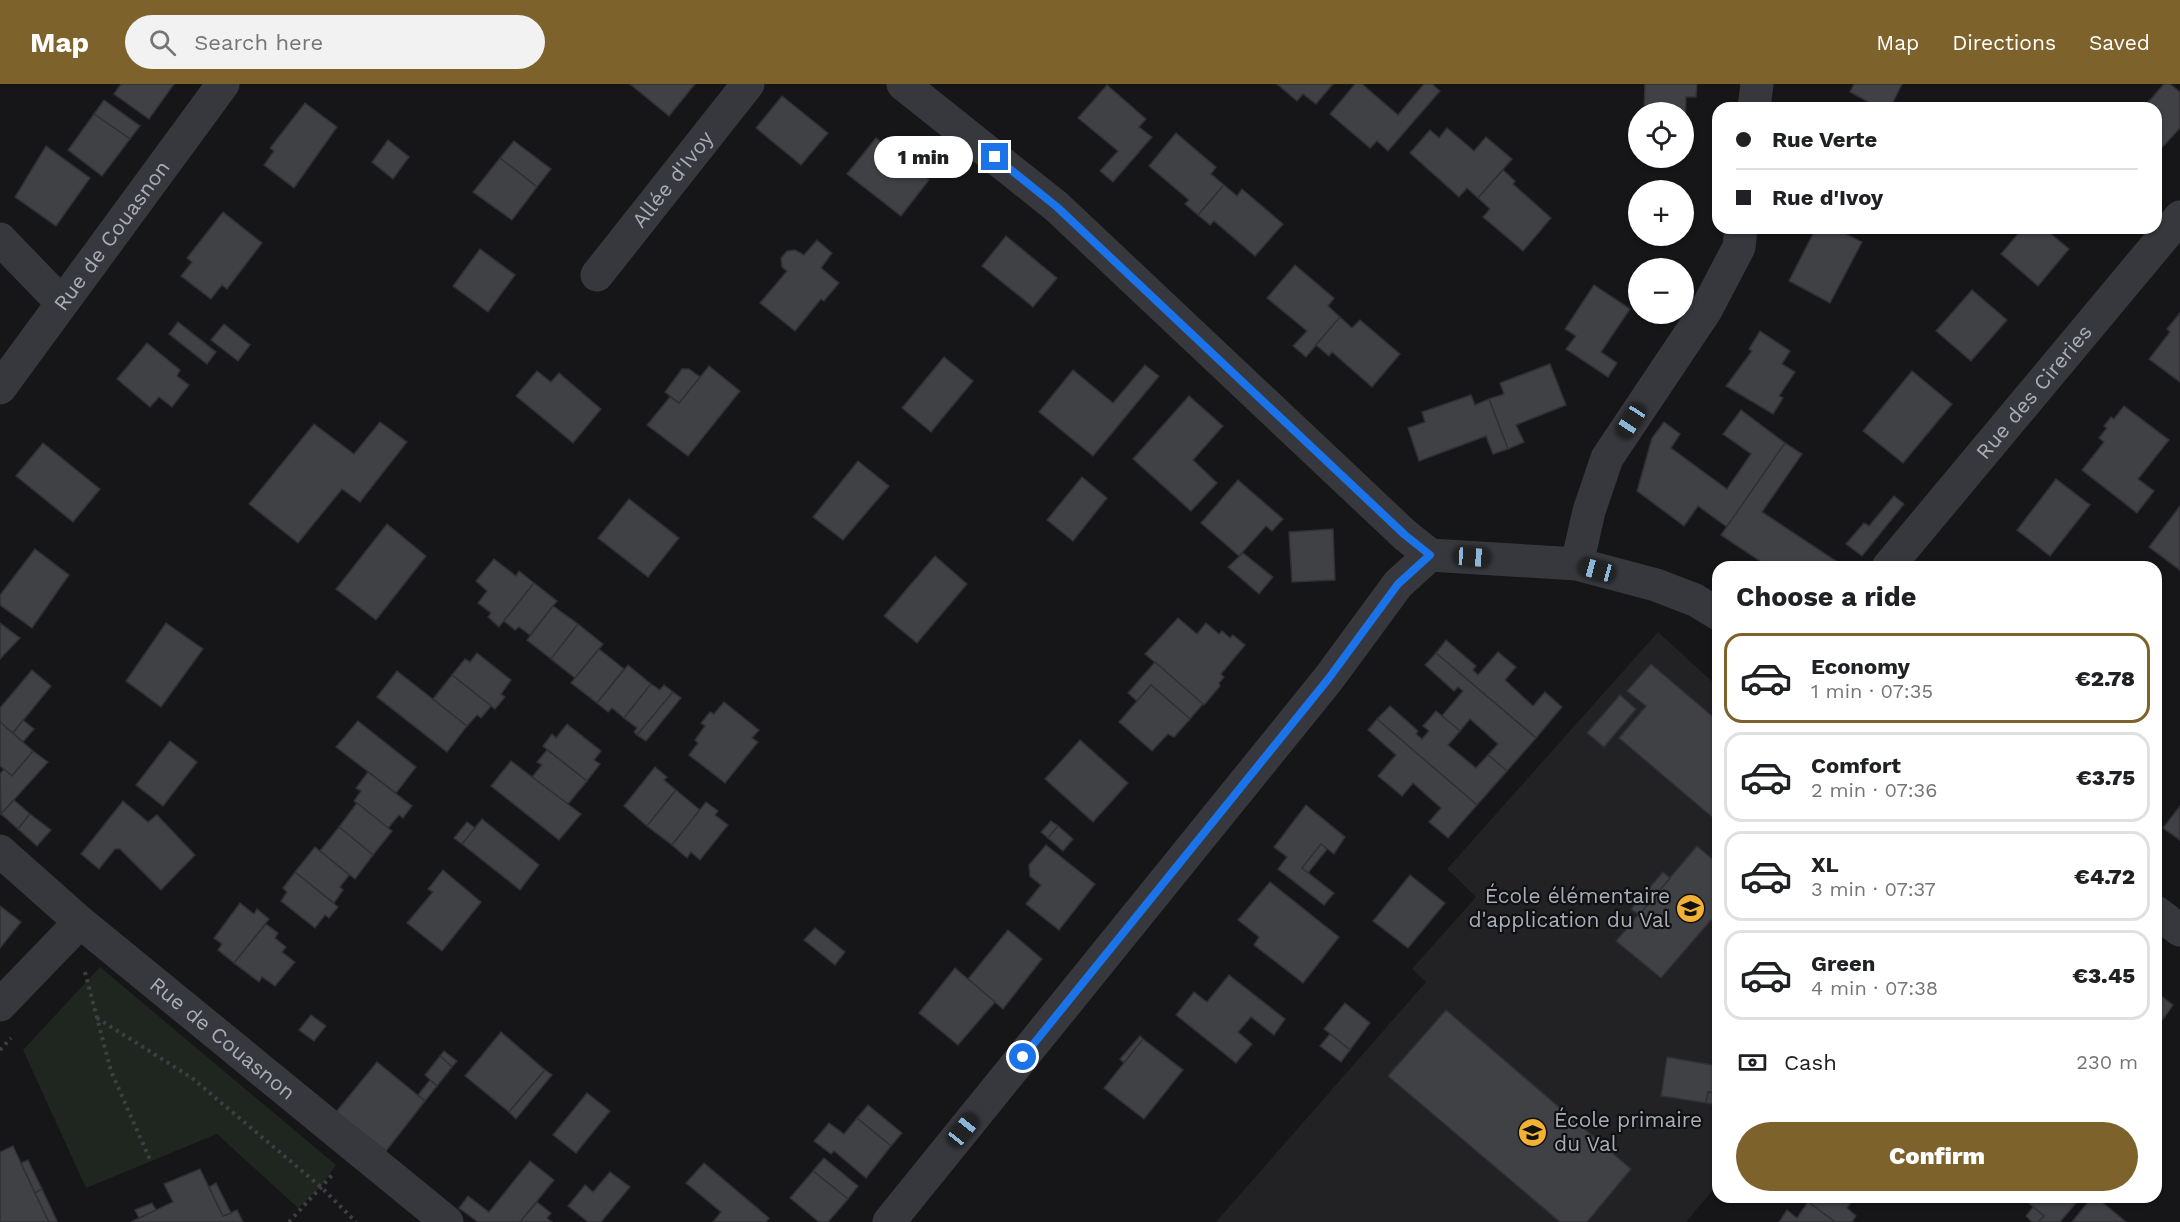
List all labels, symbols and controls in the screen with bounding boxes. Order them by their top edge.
search box [125,15,545,69]
text: Map [30,26,89,59]
icon: search [146,26,179,59]
text: Search here [194,30,323,55]
text: Map [1876,30,1919,55]
text: Directions [1952,30,2056,55]
text: Saved [2089,30,2150,55]
map controls [1628,102,1694,324]
button: locate [1628,102,1694,168]
street label: Allée d'Ivoy [626,125,718,232]
text: Rue Verte [1772,127,1877,152]
callout: 1 min [875,136,974,178]
route end [981,143,1008,170]
text: 1 min [898,145,949,169]
street label: Rue de Couasnon [48,155,175,315]
button: + [1628,180,1694,246]
text: Rue d'Ivoy [1772,185,1883,210]
button: − [1628,258,1694,324]
street label: Rue des Cireries [1970,319,2097,464]
car [1614,401,1648,441]
car [1453,547,1491,567]
car [1577,557,1617,583]
text: Choose a ride [1736,581,1916,613]
icon: car [1739,651,1793,705]
text: Economy [1811,654,1910,679]
text: €2.78 [2075,666,2135,691]
text: 1 min · 07:35 [1811,679,1933,703]
icon: car [1739,750,1793,804]
text: Comfort [1811,753,1901,778]
text: €3.75 [2076,765,2135,790]
text: 2 min · 07:36 [1811,778,1937,802]
icon: car [1739,849,1793,903]
text: XL [1811,852,1839,877]
text: €4.72 [2074,864,2135,889]
text: 3 min · 07:37 [1811,877,1936,901]
place label: École élémentaire d'application du Val [1468,883,1671,932]
school or university icon: École élémentaire d'application du Val [1675,892,1707,924]
icon: car [1739,948,1793,1002]
text: Green [1811,951,1875,976]
text: €3.45 [2073,963,2135,988]
street label: Rue de Couasnon [145,971,300,1105]
text: 4 min · 07:38 [1811,976,1938,1000]
route start [1009,1043,1036,1070]
icon: cash [1736,1046,1769,1079]
text: Cash [1784,1050,1837,1075]
text: 230 m [2076,1050,2138,1074]
place label: École primaire du Val [1554,1107,1702,1156]
car [945,1110,981,1150]
school or university icon: École primaire du Val [1517,1116,1549,1148]
button: Confirm [1736,1122,2138,1191]

